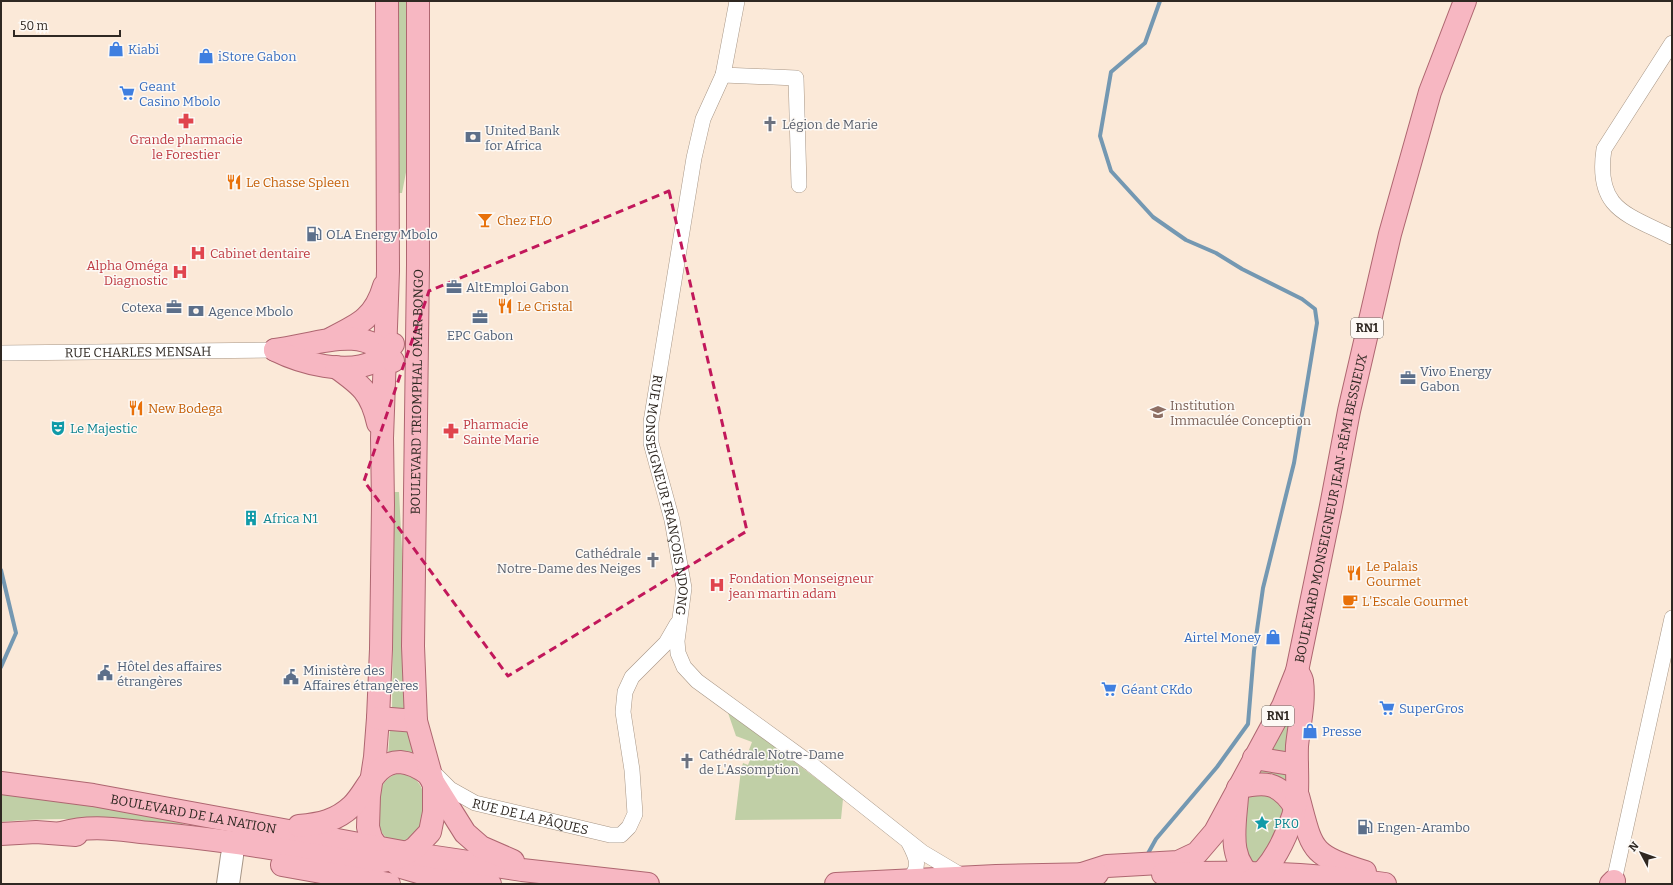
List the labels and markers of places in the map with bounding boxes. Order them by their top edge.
shop icon: Kiabi [107,40,125,58]
place label: Kiabi [128,42,159,57]
shop icon: iStore Gabon [197,47,215,65]
place label: iStore Gabon [218,49,297,64]
place label: Geant Casino Mbolo [139,79,220,109]
supermarket icon: Geant Casino Mbolo [118,84,136,102]
pharmacy icon: Grande pharmacie le Forestier [177,112,195,130]
church icon: Légion de Marie [761,115,779,133]
place label: Légion de Marie [782,117,878,132]
place label: United Bank for Africa [485,123,560,153]
bank icon: United Bank for Africa [464,128,482,146]
place label: Grande pharmacie le Forestier [129,132,243,162]
restaurant icon: Le Chasse Spleen [225,173,243,191]
place label: Le Chasse Spleen [246,175,350,190]
bar icon: Chez FLO [476,211,494,229]
place label: Chez FLO [497,213,552,228]
fuel station icon: OLA Energy Mbolo [305,225,323,243]
place label: OLA Energy Mbolo [326,227,438,242]
hospital icon: Cabinet dentaire [189,244,207,262]
place label: Cabinet dentaire [210,246,310,261]
place label: Alpha Oméga Diagnostic [86,258,168,288]
hospital icon: Alpha Oméga Diagnostic [171,263,189,281]
office icon: AltEmploi Gabon [445,278,463,296]
place label: AltEmploi Gabon [466,280,570,295]
restaurant icon: Le Cristal [496,297,514,315]
office icon: Cotexa [165,298,183,316]
place label: Le Cristal [517,299,573,314]
place label: Cotexa [121,300,162,315]
bank icon: Agence Mbolo [187,302,205,320]
place label: Agence Mbolo [208,304,293,319]
office icon: EPC Gabon [471,308,489,326]
place label: EPC Gabon [447,328,514,343]
place label: Vivo Energy Gabon [1420,364,1492,394]
office icon: Vivo Energy Gabon [1399,369,1417,387]
place label: Institution Immaculée Conception [1170,398,1312,428]
restaurant icon: New Bodega [127,399,145,417]
place label: New Bodega [148,401,223,416]
school or university icon: Institution Immaculée Conception [1149,403,1167,421]
place label: Pharmacie Sainte Marie [463,417,539,447]
theatre icon: Le Majestic [49,419,67,437]
place label: Le Majestic [70,421,138,436]
pharmacy icon: Pharmacie Sainte Marie [442,422,460,440]
building icon: Africa N1 [242,509,260,527]
place label: Africa N1 [263,511,319,526]
place label: Cathédrale Notre-Dame des Neiges [497,546,641,576]
church icon: Cathédrale Notre-Dame des Neiges [644,551,662,569]
place label: Le Palais Gourmet [1366,559,1421,589]
restaurant icon: Le Palais Gourmet [1345,564,1363,582]
place label: Fondation Monseigneur jean martin adam [728,571,874,601]
hospital icon: Fondation Monseigneur jean martin adam [708,576,726,594]
cafe icon: L'Escale Gourmet [1341,592,1359,610]
place label: L'Escale Gourmet [1362,594,1468,609]
shop icon: Airtel Money [1264,628,1282,646]
place label: Airtel Money [1184,630,1261,645]
place label: Hôtel des affaires étrangères [117,659,222,689]
place label: Ministère des Affaires étrangères [303,663,419,693]
public building icon: Hôtel des affaires étrangères [96,664,114,682]
public building icon: Ministère des Affaires étrangères [282,668,300,686]
supermarket icon: Géant CKdo [1100,680,1118,698]
place label: Géant CKdo [1121,682,1193,697]
supermarket icon: SuperGros [1378,699,1396,717]
place label: SuperGros [1399,701,1464,716]
shop icon: Presse [1301,722,1319,740]
place label: Presse [1322,724,1362,739]
place label: Cathédrale Notre-Dame de L'Assomption [699,747,844,777]
church icon: Cathédrale Notre-Dame de L'Assomption [678,752,696,770]
place icon: PK0 [1253,814,1271,832]
place label: PK0 [1274,816,1299,831]
fuel station icon: Engen-Arambo [1356,818,1374,836]
place label: Engen-Arambo [1377,820,1470,835]

